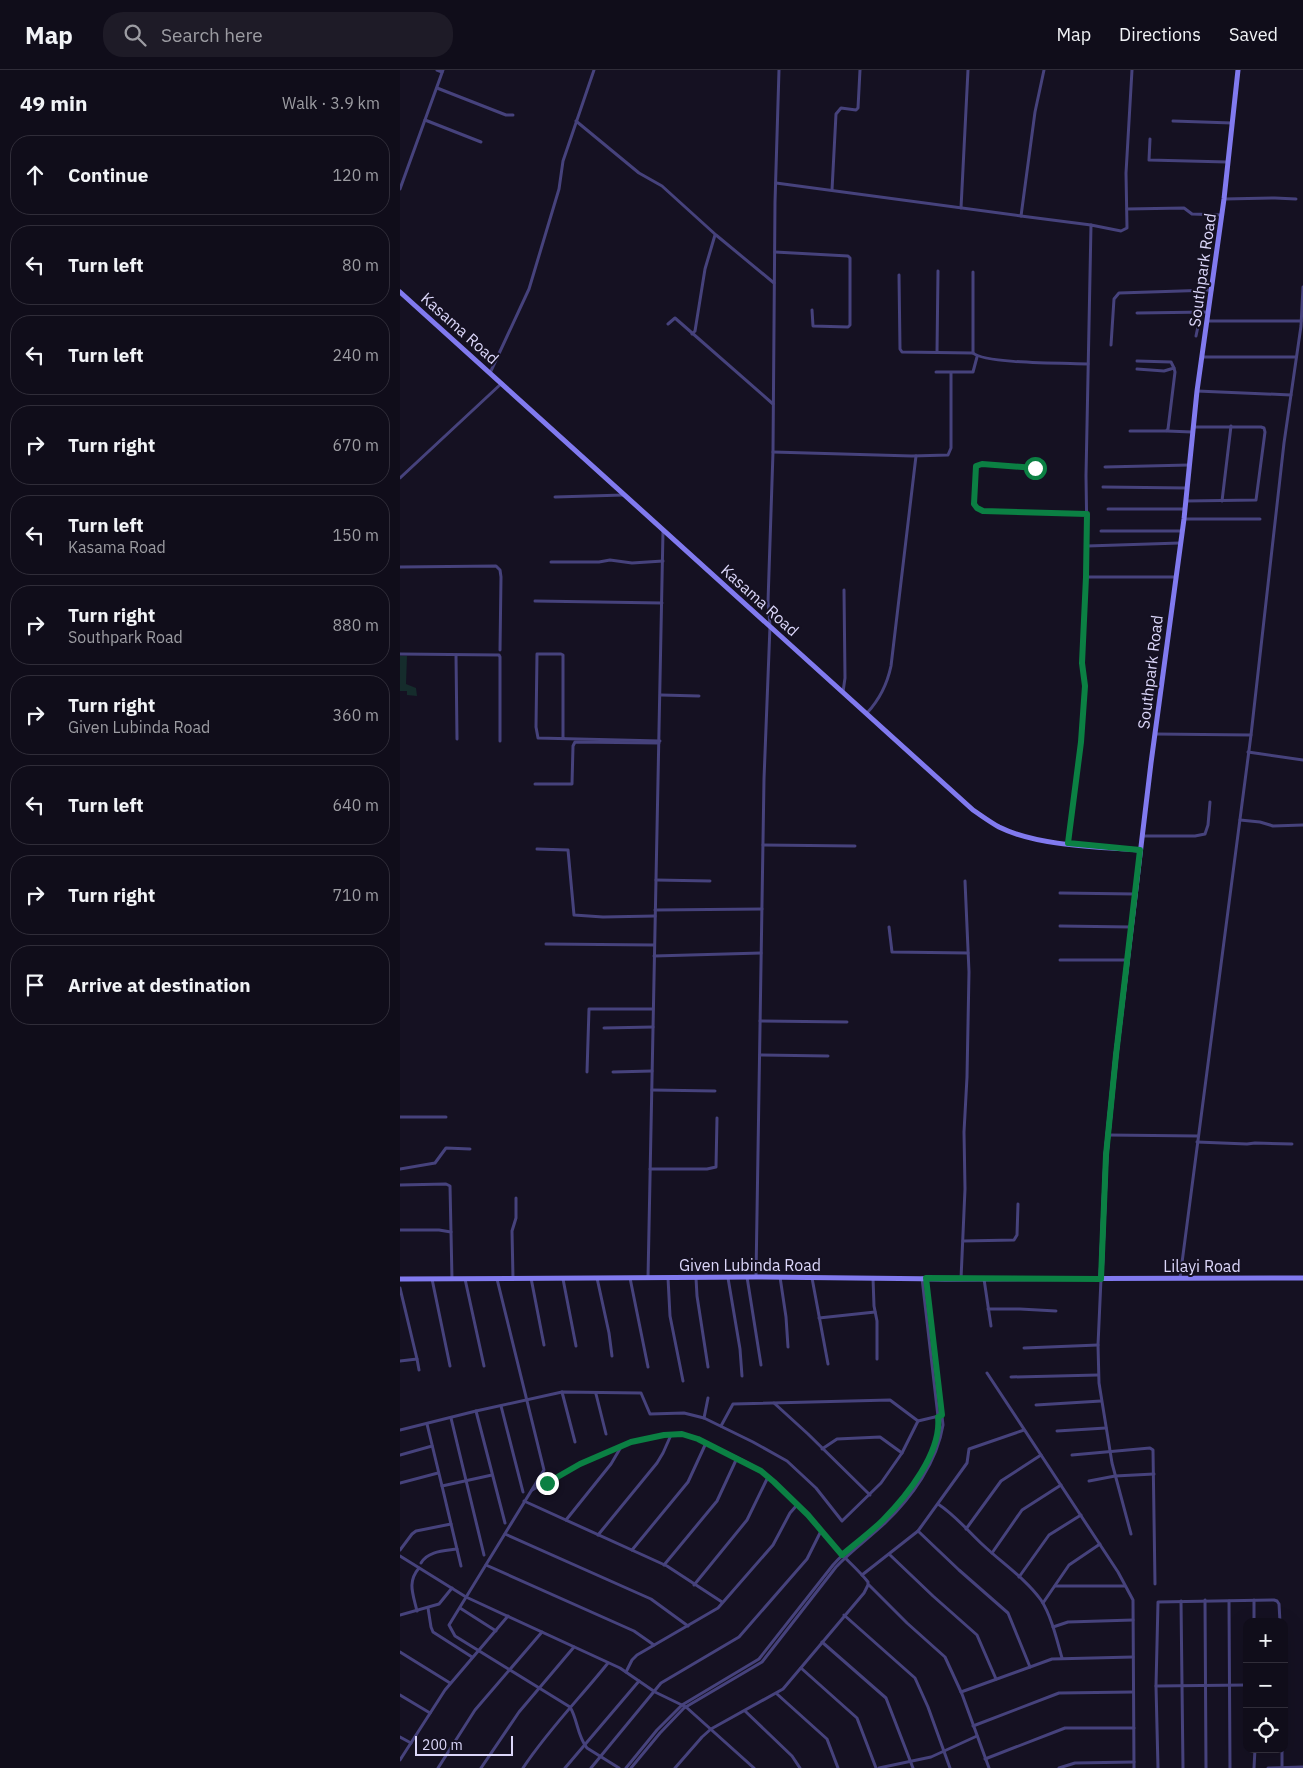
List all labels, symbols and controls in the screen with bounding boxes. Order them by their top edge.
search box [103,12,453,57]
text: Map [25,19,73,51]
icon: search [121,21,149,49]
text: Search here [161,23,263,47]
text: Map [1056,23,1091,46]
text: Directions [1119,23,1201,46]
text: Saved [1229,23,1278,46]
text: 49 min [20,89,87,117]
text: Walk · 3.9 km [282,93,380,113]
icon: ahead [21,161,49,189]
text: Continue [68,163,148,187]
text: 120 m [332,165,379,185]
street label: Southpark Road [1184,212,1220,328]
icon: left [21,251,49,279]
text: Turn left [68,253,144,277]
text: 80 m [342,255,379,275]
street label: Kasama Road [417,288,503,368]
icon: left [21,341,49,369]
text: Turn left [68,343,144,367]
text: 240 m [332,345,379,365]
icon: right [21,431,49,459]
text: Turn right [68,433,155,457]
text: 670 m [332,435,379,455]
route start [1024,457,1047,480]
text: Turn left [68,513,144,537]
icon: left [21,521,49,549]
text: 150 m [332,525,379,545]
text: Kasama Road [68,537,166,557]
street label: Kasama Road [717,560,803,640]
text: Turn right [68,603,155,627]
icon: right [21,611,49,639]
street label: Southpark Road [1133,614,1167,730]
text: 880 m [332,615,379,635]
text: Southpark Road [68,627,183,647]
text: Turn right [68,693,155,717]
icon: right [21,701,49,729]
text: 360 m [332,705,379,725]
text: Given Lubinda Road [68,717,210,737]
icon: left [21,791,49,819]
text: Turn left [68,793,144,817]
text: 640 m [332,795,379,815]
icon: right [21,881,49,909]
text: Turn right [68,883,155,907]
text: 710 m [332,885,379,905]
icon: arrive [21,971,49,999]
text: Arrive at destination [68,973,251,997]
street label: Given Lubinda Road [679,1255,821,1275]
street label: Lilayi Road [1163,1256,1241,1276]
route end [536,1472,559,1495]
map controls [1243,1618,1288,1753]
button: + [1243,1618,1288,1663]
button: − [1243,1663,1288,1708]
button: locate [1243,1708,1288,1753]
scale bar [415,1733,512,1756]
text: 200 m [422,1736,463,1754]

